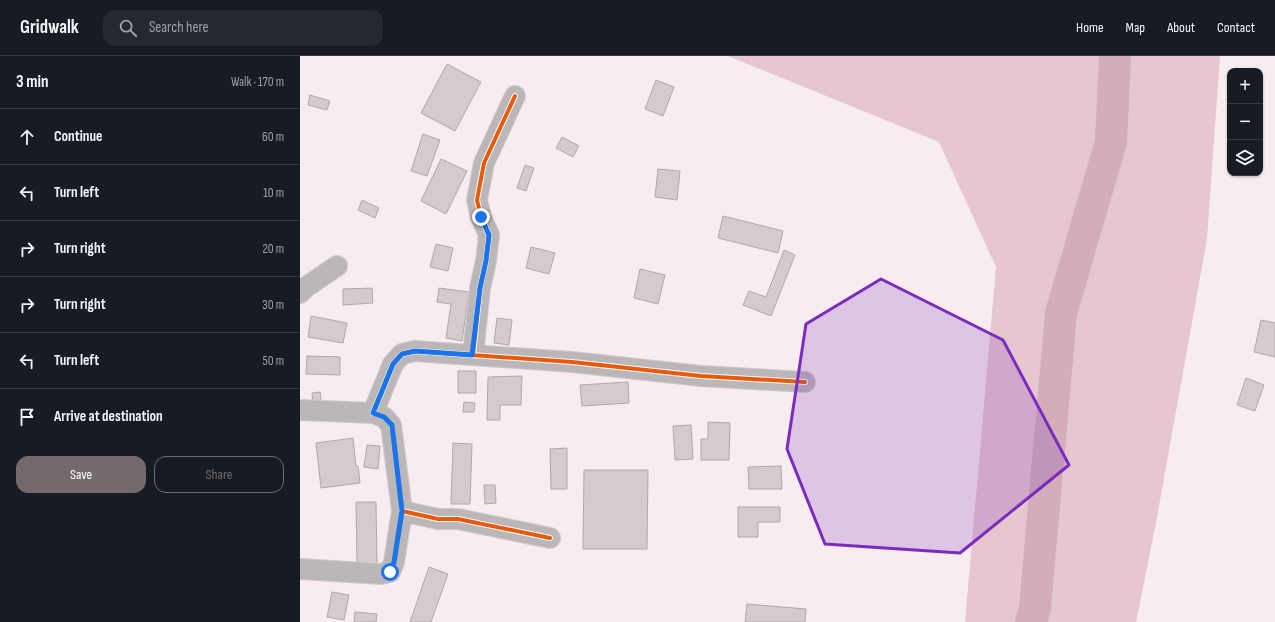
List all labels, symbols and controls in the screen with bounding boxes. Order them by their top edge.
search box [103,10,383,46]
text: Gridwalk [20,16,79,39]
icon: search [117,17,139,39]
text: Search here [149,18,209,37]
text: Home [1076,19,1104,36]
text: Map [1126,19,1145,36]
text: About [1167,19,1195,36]
text: Contact [1217,19,1255,36]
map controls [1227,68,1263,176]
button: + [1227,68,1263,104]
text: 3 min [16,72,49,92]
text: Walk · 170 m [231,74,284,90]
button: − [1227,104,1263,140]
icon: ahead [16,126,38,148]
text: Continue [54,127,103,146]
text: 60 m [262,129,284,145]
button: layers [1227,140,1263,176]
icon: left [16,182,38,204]
text: Turn left [54,183,99,202]
text: 10 m [263,185,284,201]
route end [472,208,490,226]
icon: right [16,238,38,260]
text: Turn right [54,239,106,258]
text: 20 m [262,241,284,257]
icon: right [16,294,38,316]
text: Turn right [54,295,106,314]
text: 30 m [262,297,284,313]
icon: left [16,350,38,372]
text: Turn left [54,351,99,370]
text: 50 m [263,353,284,369]
icon: arrive [16,406,38,428]
text: Arrive at destination [54,407,163,426]
button: Save [16,456,146,493]
button: Share [154,456,284,493]
route start [381,563,399,581]

